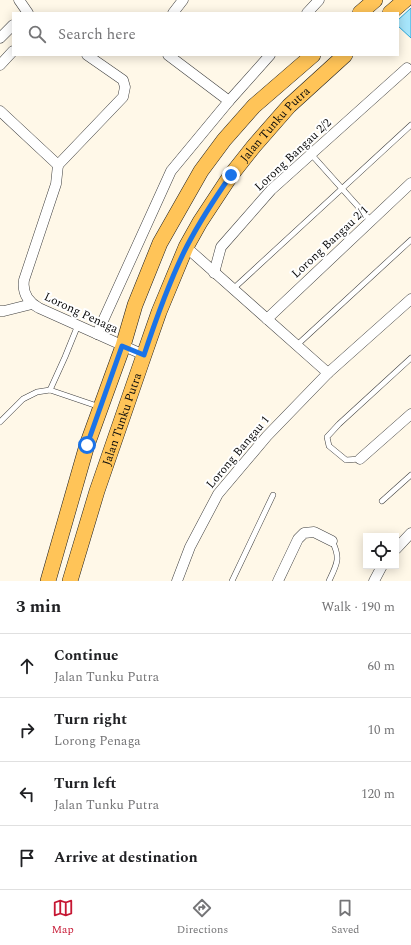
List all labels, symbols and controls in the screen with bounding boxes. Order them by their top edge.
search box [12,12,399,56]
icon: search [26,23,48,45]
text: Search here [58,23,136,46]
street label: Jalan Tunku Putra [235,82,314,166]
street label: Lorong Bangau 2/2 [250,114,336,196]
route end [222,166,240,184]
street label: Lorong Bangau 2/1 [287,201,373,283]
street label: Lorong Penaga [41,287,121,339]
street label: Jalan Tunku Putra [97,370,147,468]
street label: Lorong Bangau 1 [202,411,274,493]
route start [78,436,96,454]
map controls [363,533,399,569]
button: locate [363,533,399,569]
text: 3 min [16,594,61,620]
text: Walk · 190 m [321,597,395,617]
text: Continue [54,644,119,667]
icon: ahead [16,655,38,677]
text: 60 m [368,656,395,676]
text: Jalan Tunku Putra [54,667,159,687]
text: Turn right [54,708,127,731]
icon: right [16,719,38,741]
text: 10 m [368,720,395,740]
text: Lorong Penaga [54,731,141,751]
text: Turn left [54,772,116,795]
icon: left [16,783,38,805]
text: 120 m [361,784,395,804]
text: Jalan Tunku Putra [54,795,159,815]
text: Arrive at destination [54,846,198,869]
icon: arrive [16,847,38,869]
tab: Map [52,897,74,938]
tab: Directions [177,897,228,938]
tab: Saved [331,897,359,938]

